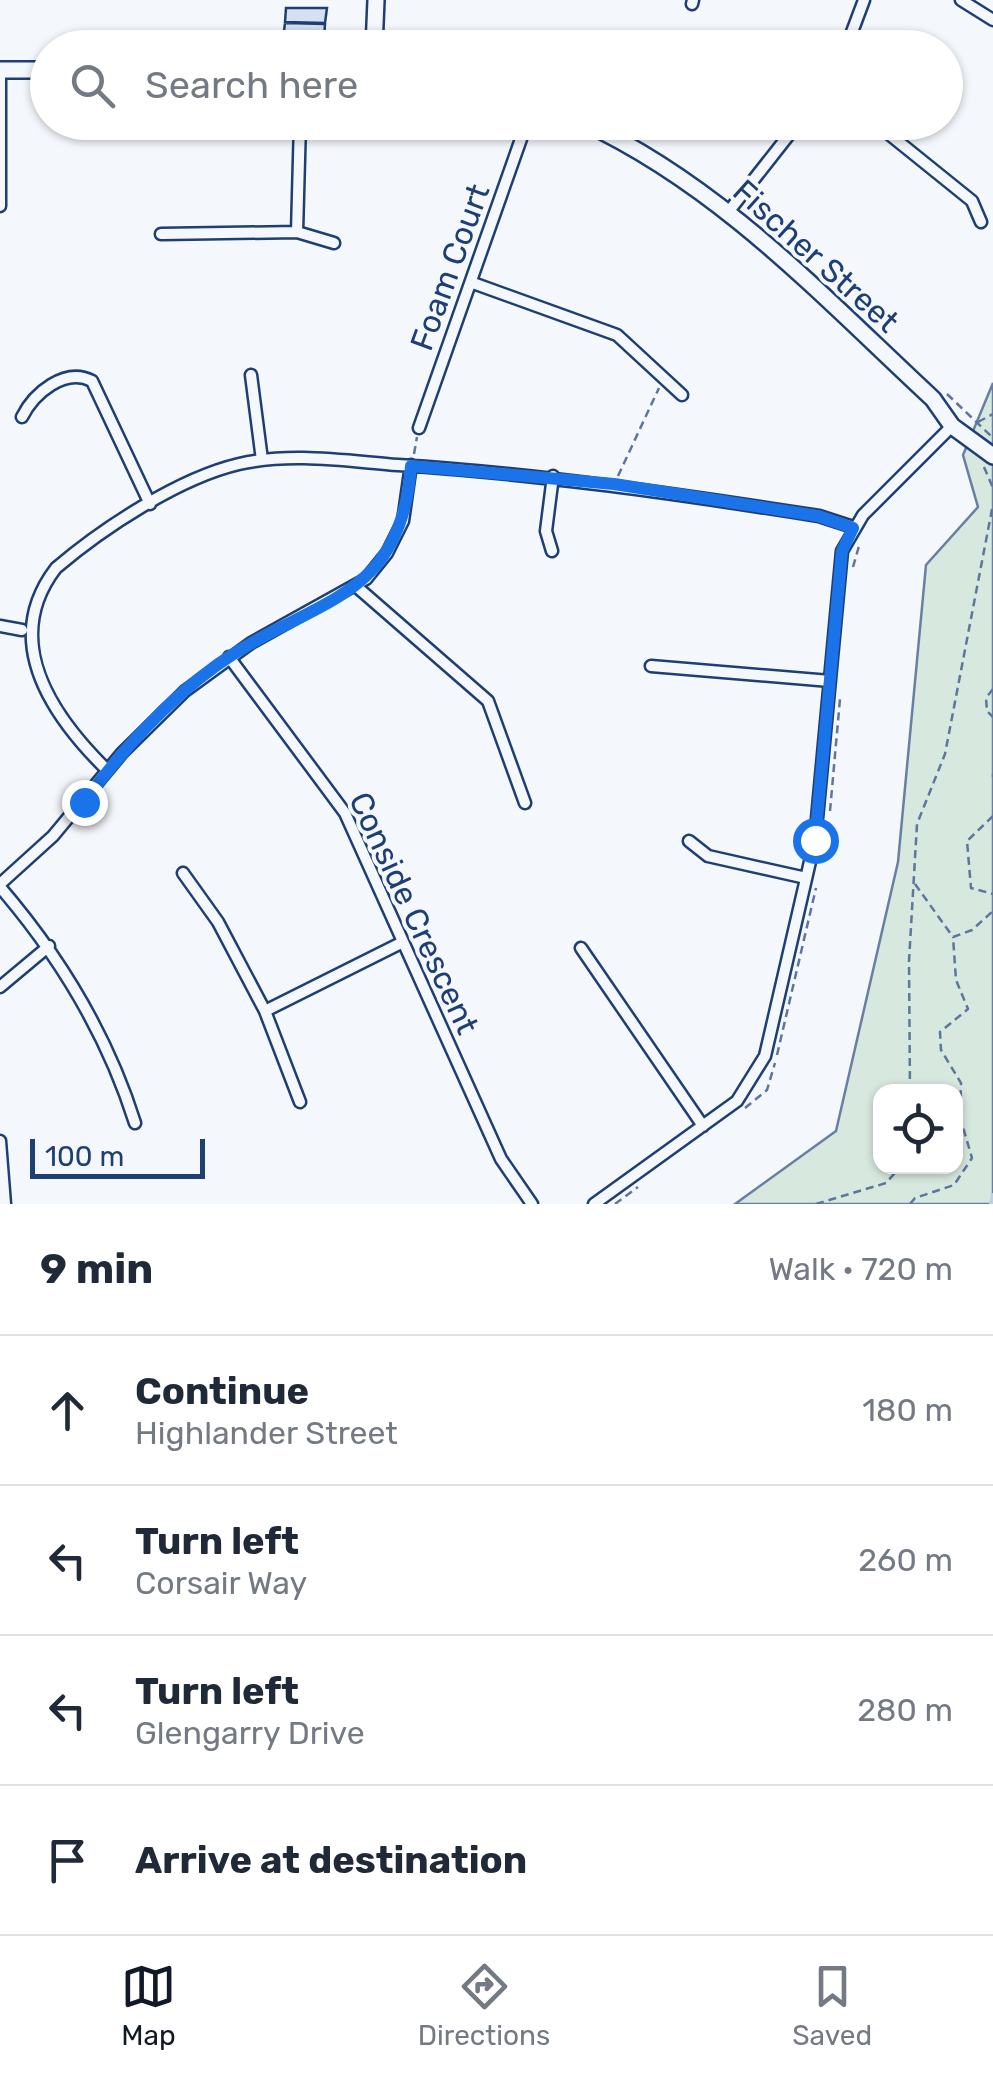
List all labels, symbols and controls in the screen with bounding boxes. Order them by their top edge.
search box [30,30,963,140]
icon: search [65,58,120,113]
text: Search here [145,62,358,108]
street label: Fischer Street [725,172,907,340]
street label: Foam Court [402,179,498,355]
route end [62,780,108,826]
street label: Conside Crescent [341,786,487,1040]
route start [793,818,839,864]
map controls [873,1084,963,1174]
button: locate [873,1084,963,1174]
scale bar [30,1134,205,1178]
text: 100 m [45,1140,124,1173]
text: 9 min [40,1244,153,1294]
text: Walk · 720 m [768,1250,953,1288]
text: Continue [135,1368,309,1414]
icon: ahead [40,1383,95,1438]
text: 180 m [862,1391,953,1429]
text: Highlander Street [135,1414,398,1452]
text: Turn left [135,1518,299,1564]
icon: left [40,1533,95,1588]
text: 260 m [858,1541,953,1579]
text: Corsair Way [135,1564,307,1602]
text: Turn left [135,1668,299,1714]
icon: left [40,1683,95,1738]
text: 280 m [857,1691,953,1729]
text: Glengarry Drive [135,1714,365,1752]
icon: arrive [40,1833,95,1888]
text: Arrive at destination [135,1837,527,1883]
tab: Map [121,1959,176,2052]
tab: Directions [418,1959,550,2052]
tab: Saved [792,1959,872,2052]

